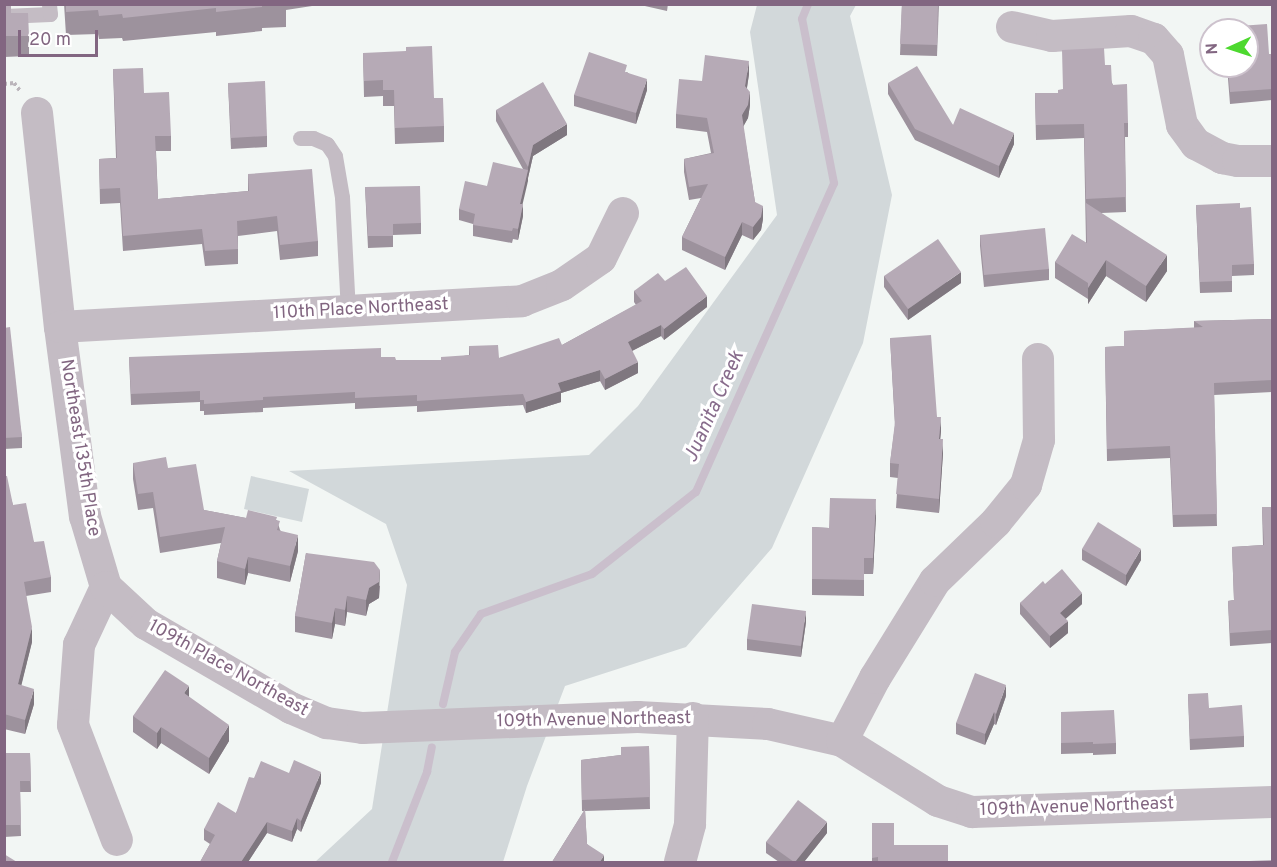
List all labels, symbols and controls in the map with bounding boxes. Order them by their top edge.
scale bar [21,18,100,56]
north arrow [1199,18,1259,78]
text: 20 m [29,29,71,52]
text: N [1203,43,1223,55]
street label: 110th Place Northeast [273,295,449,325]
water label: Juanita Creek [680,348,750,466]
street label: Northeast 135th Place [54,358,104,538]
street label: 109th Place Northeast [144,616,312,722]
street label: 109th Avenue Northeast [496,708,692,734]
street label: 109th Avenue Northeast [979,794,1175,822]

